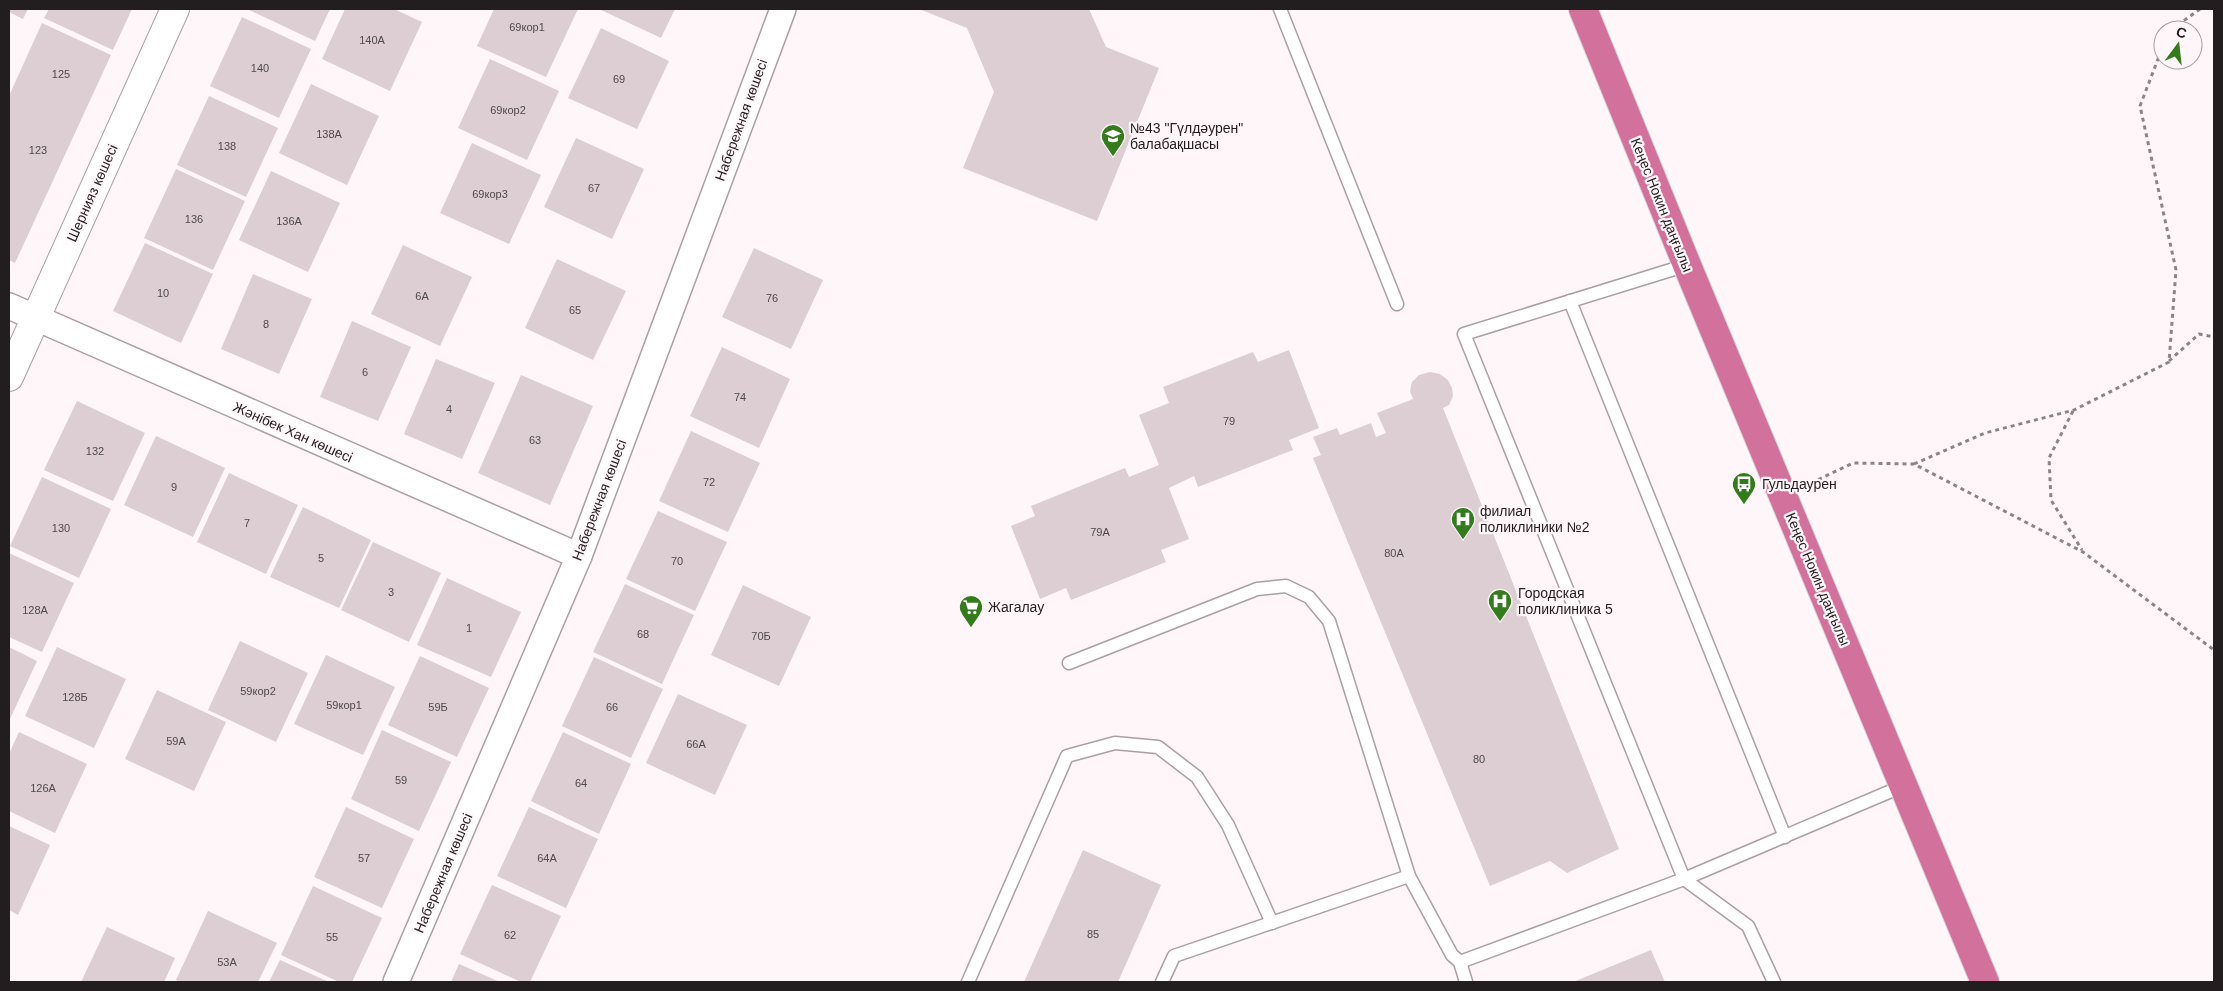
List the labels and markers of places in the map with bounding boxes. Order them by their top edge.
place label: №43 "Гүлдәурен" балабақшасы [1130,120,1243,152]
school or university icon: №43 "Гүлдәурен" балабақшасы [1100,123,1126,157]
bus stop icon: Гульдаурен [1731,471,1757,505]
place label: Гульдаурен [1762,476,1837,492]
place label: филиал поликлиники №2 [1480,503,1590,535]
hospital icon: филиал поликлиники №2 [1450,506,1476,540]
place label: Городская поликлиника 5 [1518,585,1613,617]
hospital icon: Городская поликлиника 5 [1487,588,1513,622]
supermarket icon: Жагалау [958,594,984,628]
place label: Жагалау [988,599,1044,615]

